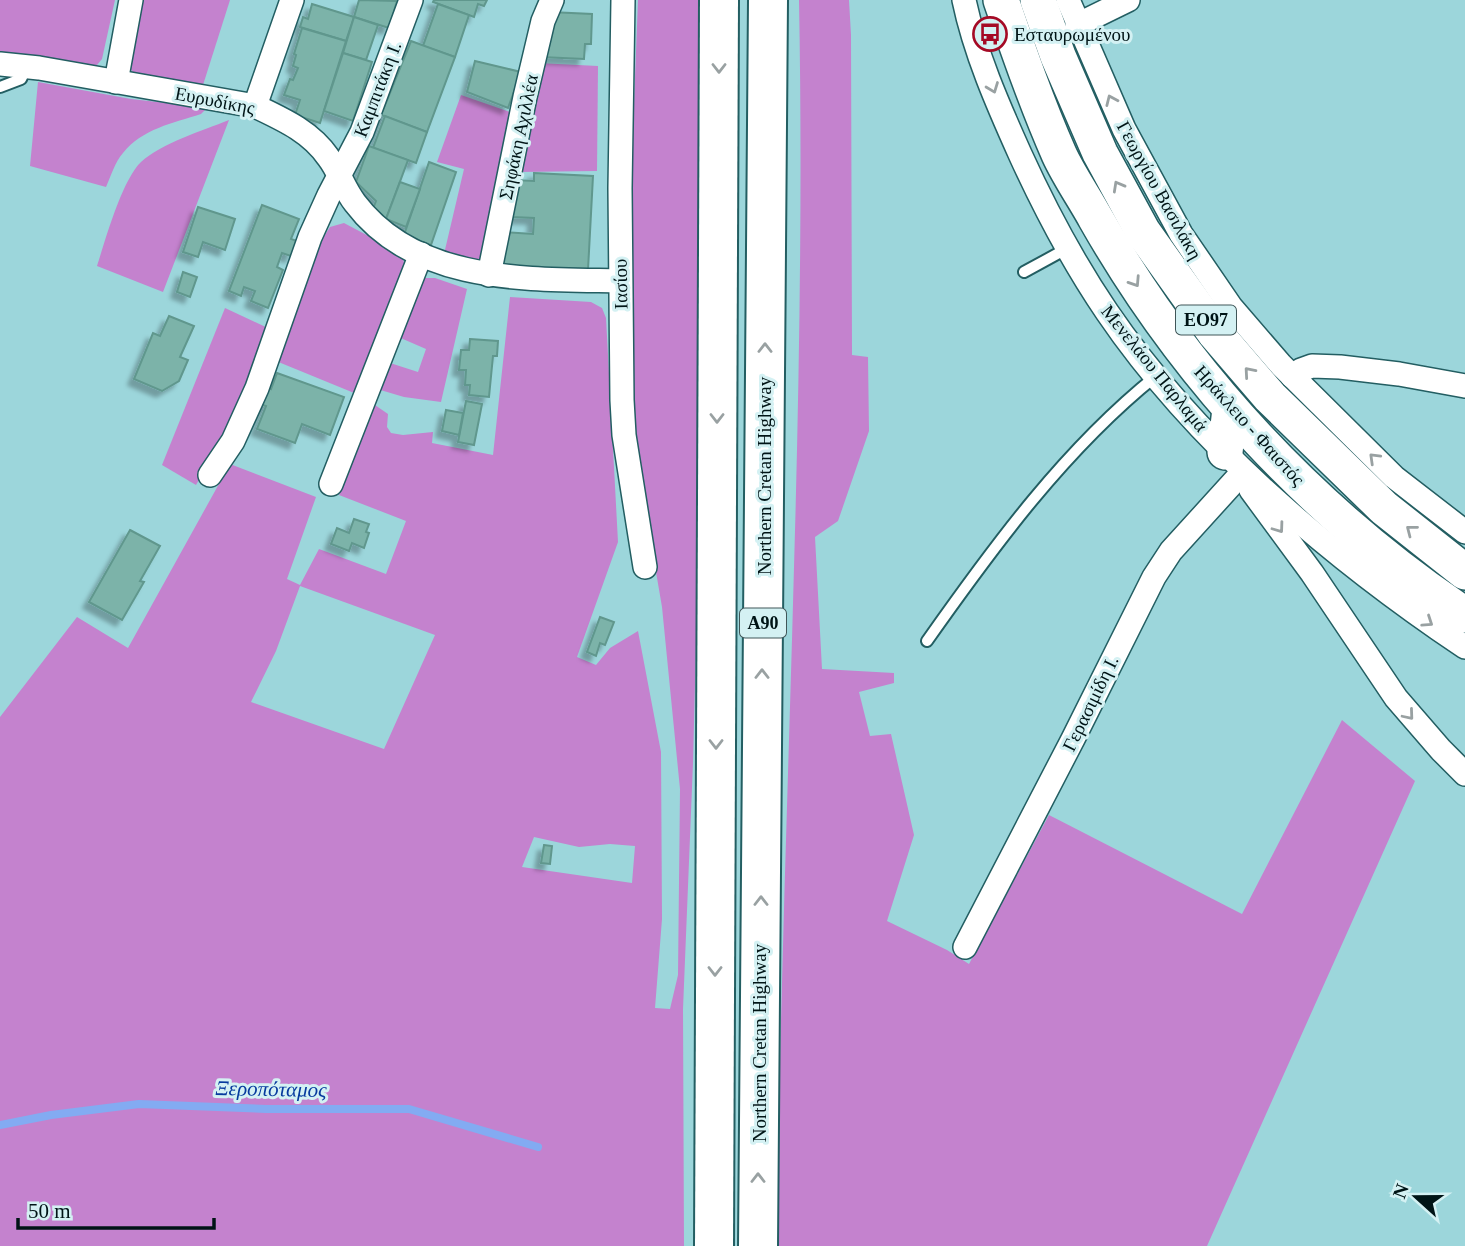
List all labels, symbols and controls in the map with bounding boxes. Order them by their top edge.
bus stop icon: Εσταυρωμένου [971,15,1009,53]
place label: Εσταυρωμένου [1014,24,1131,45]
street label: Καμπιτάκη Ι. [350,38,405,140]
one-way arrow [711,63,727,74]
street label: Σηφάκη Αχιλλέα [495,73,542,202]
one-way arrow [985,81,999,93]
street label: Ευρυδίκης [173,82,257,119]
one-way arrow [1105,95,1119,107]
street label: Γεωργίου Βασιλάκη [1113,117,1206,263]
one-way arrow [1113,181,1126,193]
street label: Ιασίου [610,259,631,309]
one-way arrow [1126,274,1139,287]
street label: Μενελάου Παρλαμά [1097,301,1212,436]
road number: ΕΟ97 [1176,306,1236,334]
one-way arrow [757,343,773,353]
street label: Ηράκλειο - Φαιστός [1190,361,1309,490]
one-way arrow [1245,367,1257,380]
street label: Northern Cretan Highway [754,376,775,575]
one-way arrow [709,413,725,424]
one-way arrow [1369,454,1382,467]
one-way arrow [1271,520,1283,533]
one-way arrow [1407,526,1420,538]
road number: Α90 [740,608,786,638]
one-way arrow [1420,614,1433,626]
street label: Γερασιμίδη Ι. [1058,652,1123,754]
one-way arrow [754,668,770,679]
one-way arrow [1401,706,1413,719]
one-way arrow [708,739,724,749]
one-way arrow [753,896,768,907]
street label: Northern Cretan Highway [749,943,770,1142]
one-way arrow [707,966,723,977]
water label: Ξεροπόταμος [215,1076,327,1102]
north arrow [1381,1162,1451,1232]
one-way arrow [750,1172,766,1183]
text: N [1388,1181,1413,1201]
scale bar [18,1186,214,1230]
text: 50 m [28,1199,71,1223]

